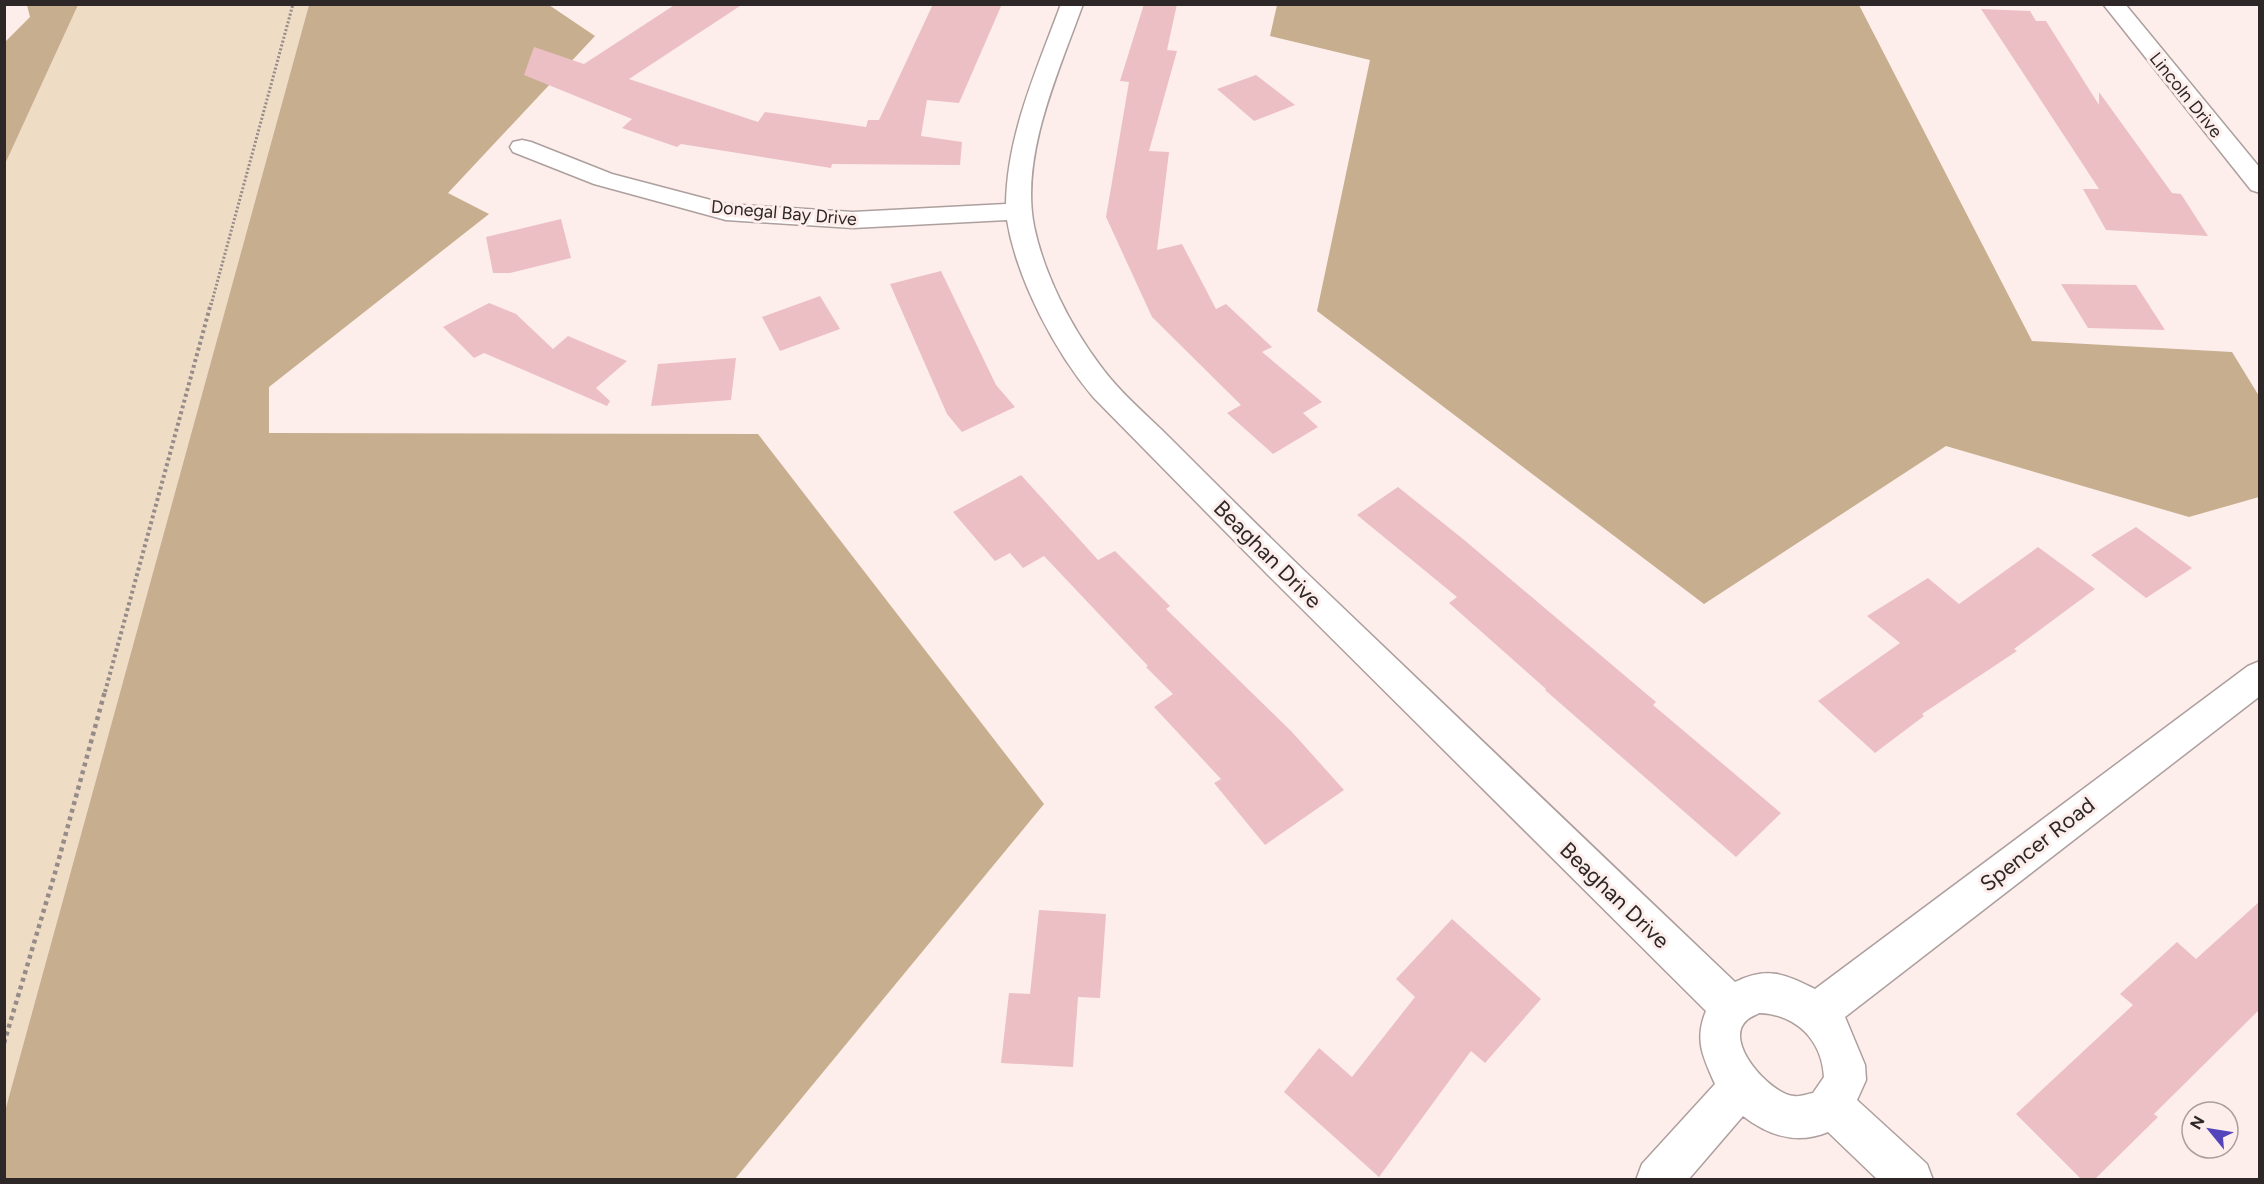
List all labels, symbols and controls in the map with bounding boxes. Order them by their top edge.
street label: Lincoln Drive [2145,48,2227,142]
street label: Donegal Bay Drive [710,196,858,230]
street label: Beaghan Drive [1208,495,1327,614]
street label: Spencer Road [1975,791,2100,898]
street label: Beaghan Drive [1554,836,1675,954]
north arrow [2180,1100,2240,1160]
text: N [2186,1113,2209,1133]

